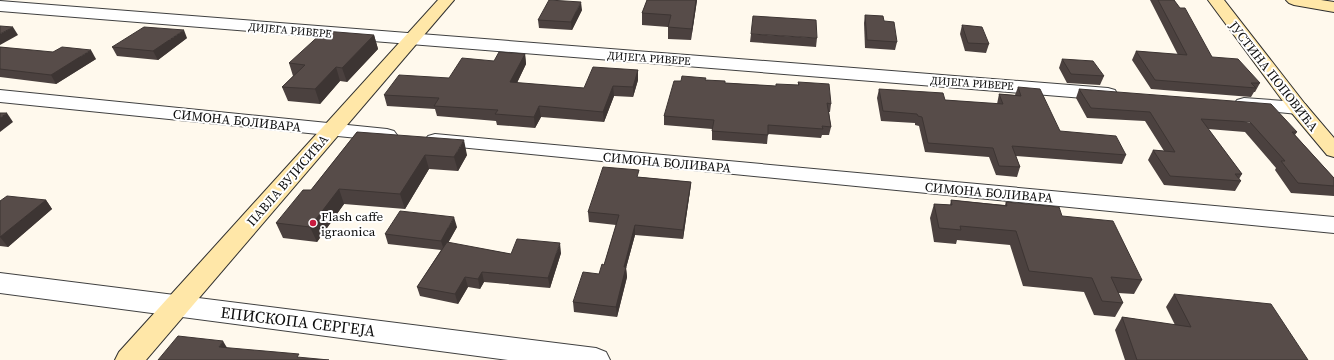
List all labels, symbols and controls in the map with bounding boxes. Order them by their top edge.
street label: ЈУСТИНА ПОПОВИЋА [1225,17,1322,135]
street label: ДИЈЕГА РИВЕРЕ [248,19,333,42]
street label: ДИЈЕГА РИВЕРЕ [607,48,692,69]
street label: ДИЈЕГА РИВЕРЕ [930,73,1015,94]
street label: СИМОНА БОЛИВАРА [172,105,302,136]
street label: ПАВЛА ВУЈИСИЋА [243,131,332,230]
street label: СИМОНА БОЛИВАРА [602,148,732,177]
street label: СИМОНА БОЛИВАРА [924,178,1054,207]
place label: Flash caffe igraonica [321,208,384,240]
marker: Flash caffe igraonica [308,218,318,228]
street label: ЕПИСКОПА СЕРГЕЈА [219,301,377,341]

